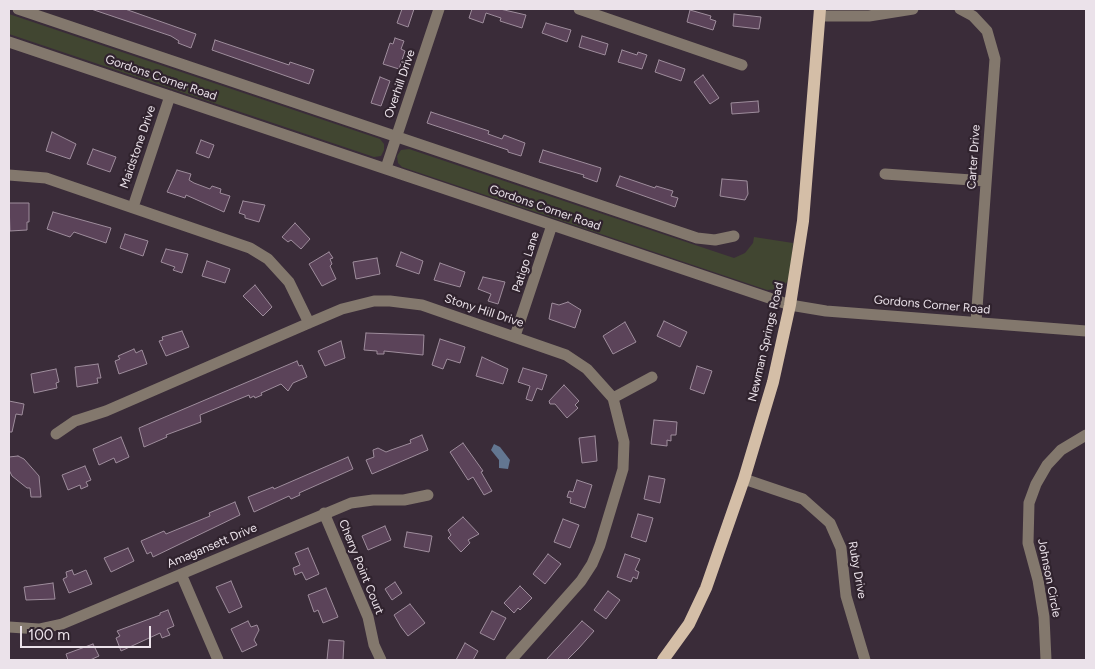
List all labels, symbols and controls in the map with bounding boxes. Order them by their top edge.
street label: Overhill Drive [382,48,418,120]
street label: Gordons Corner Road [103,52,219,104]
street label: Maidstone Drive [117,103,159,191]
street label: Carter Drive [965,124,983,190]
street label: Gordons Corner Road [487,182,603,234]
street label: Patigo Lane [509,230,543,294]
street label: Newman Springs Road [745,281,787,403]
street label: Stony Hill Drive [443,291,525,331]
street label: Gordons Corner Road [873,293,991,317]
street label: Cherry Point Court [335,518,387,616]
street label: Amagansett Drive [165,521,259,571]
street label: Johnson Circle [1034,537,1064,619]
street label: Ruby Drive [845,540,869,600]
scale bar [22,616,154,648]
text: 100 m [28,626,70,644]

